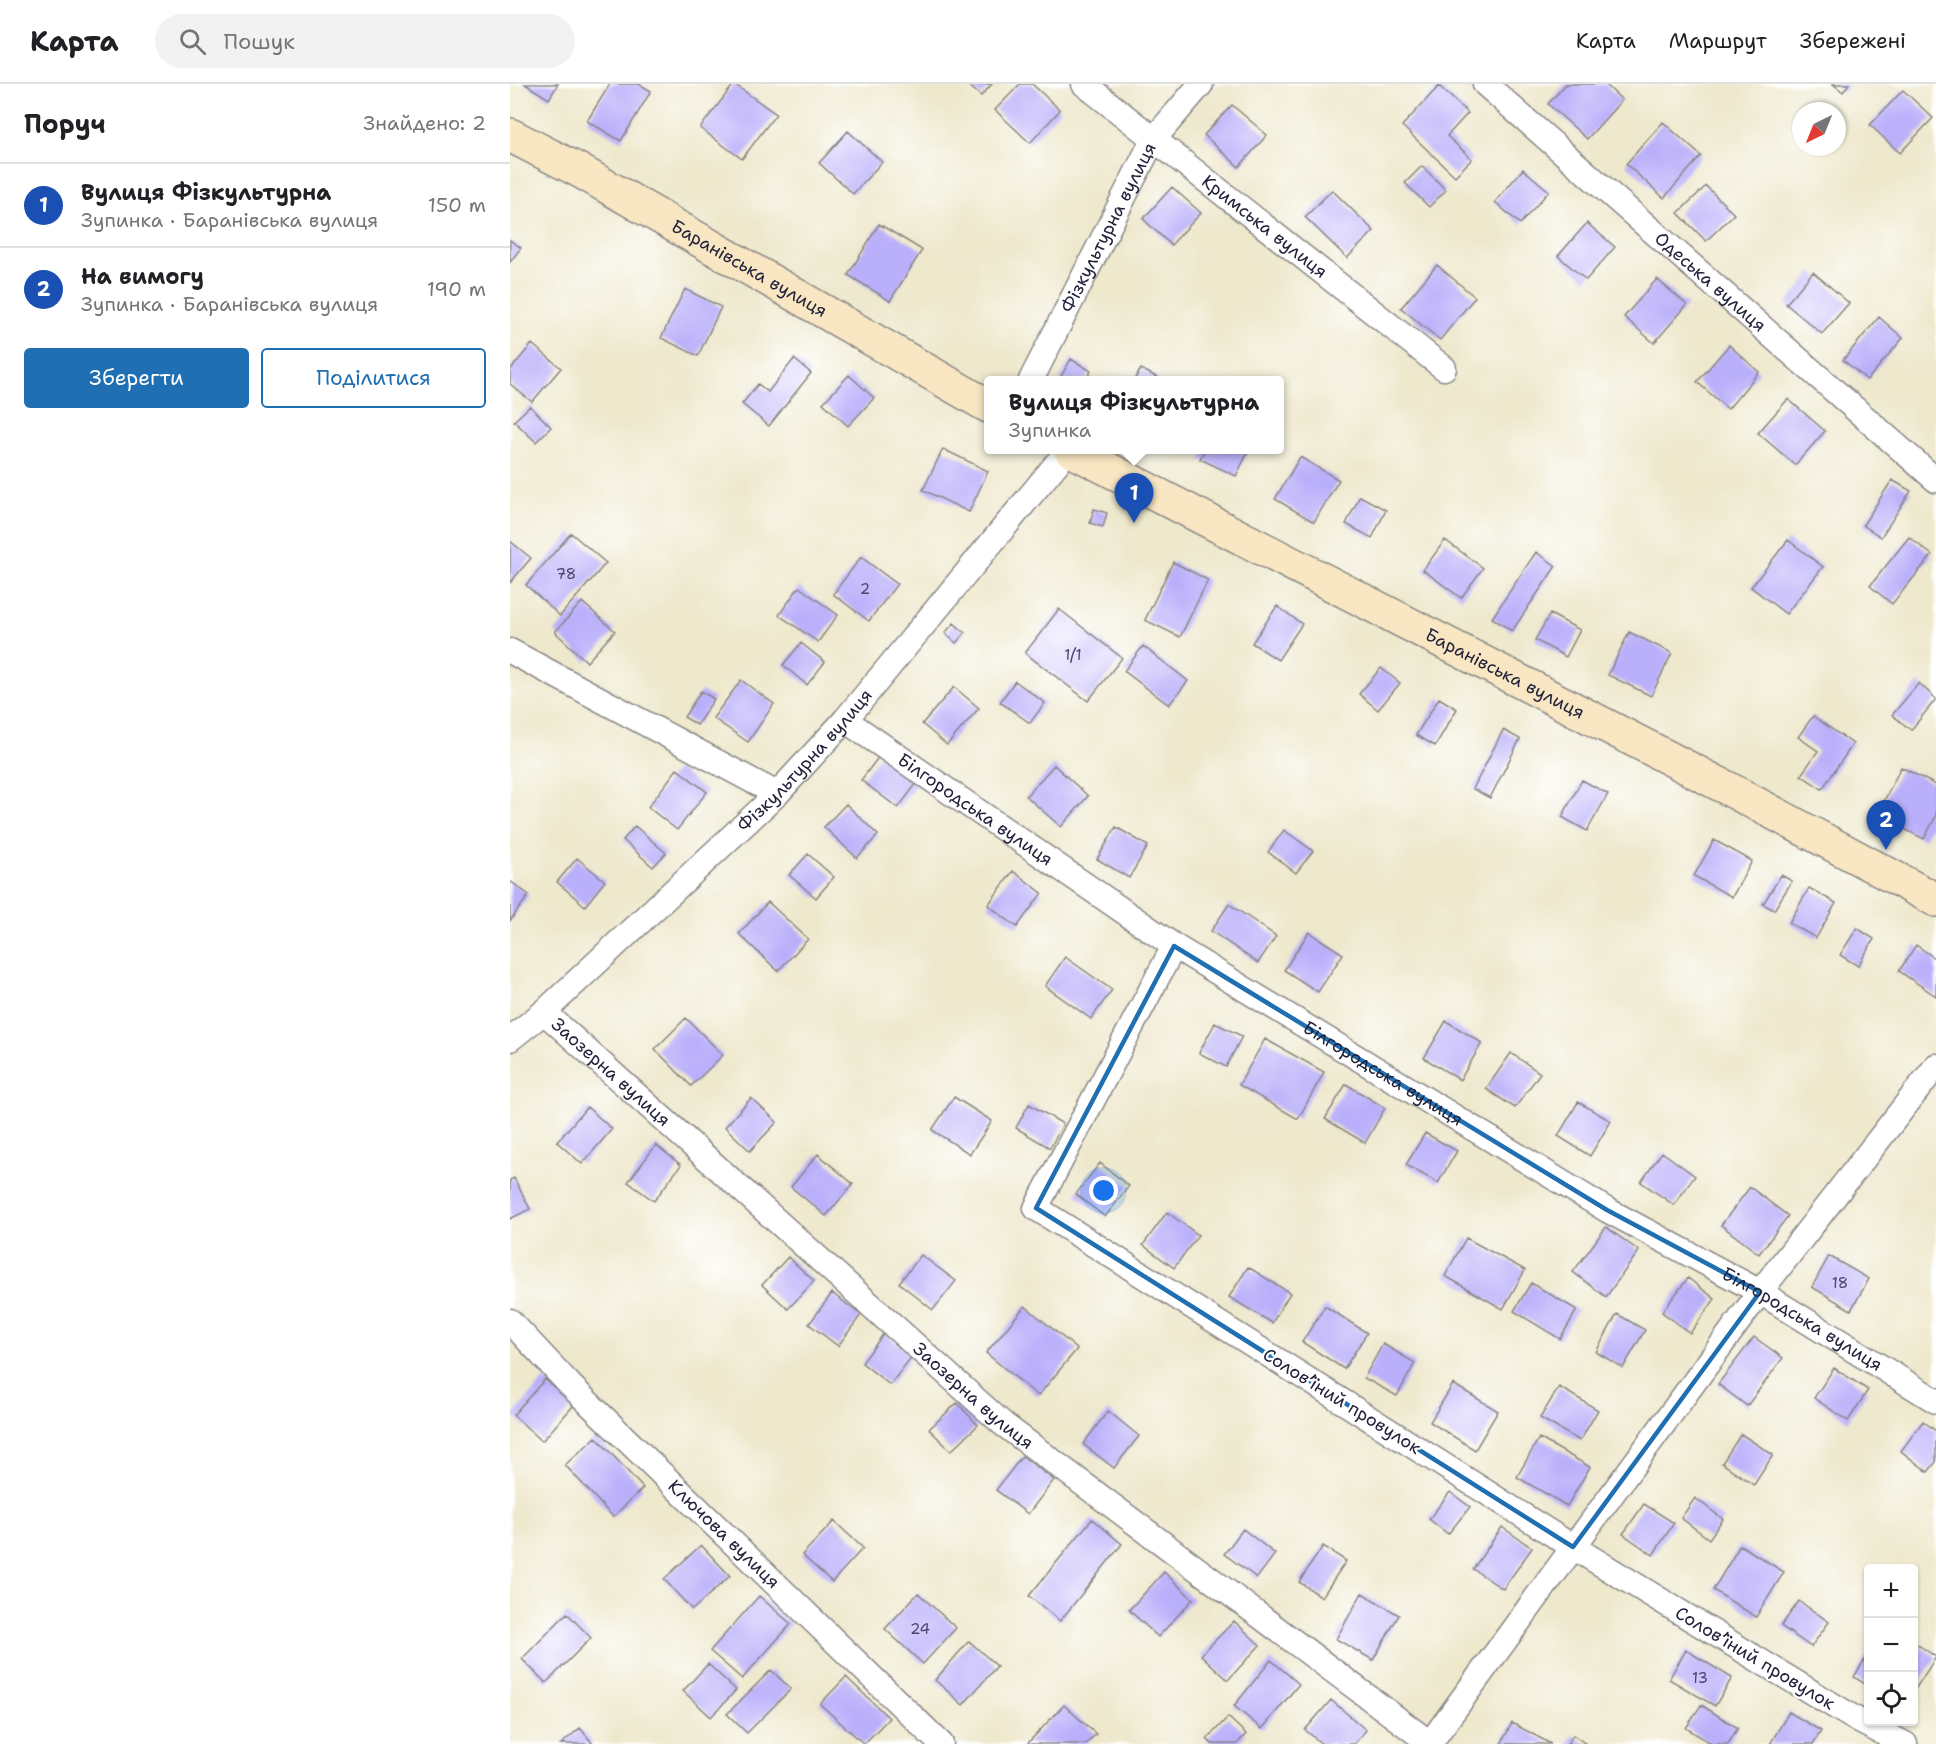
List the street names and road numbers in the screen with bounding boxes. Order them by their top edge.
street label: Фізкультурна вулиця [1055,138,1162,317]
street label: Кримська вулиця [1197,169,1332,284]
street label: Баранівська вулиця [667,214,832,323]
street label: Одеська вулиця [1650,227,1771,337]
street label: Баранівська вулиця [1421,622,1589,725]
street label: Фізкультурна вулиця [732,684,878,837]
street label: Білгородська вулиця [893,748,1058,871]
street label: Заозерна вулиця [546,1012,676,1132]
street label: Білгородська вулиця [1298,1015,1468,1131]
street label: Білгородська вулиця [1718,1262,1887,1377]
street label: Заозерна вулиця [908,1337,1038,1455]
street label: Соловʼїний провулок [1258,1342,1426,1460]
street label: Ключова вулиця [663,1474,785,1594]
street label: Соловʼїний провулок [1671,1601,1840,1716]

